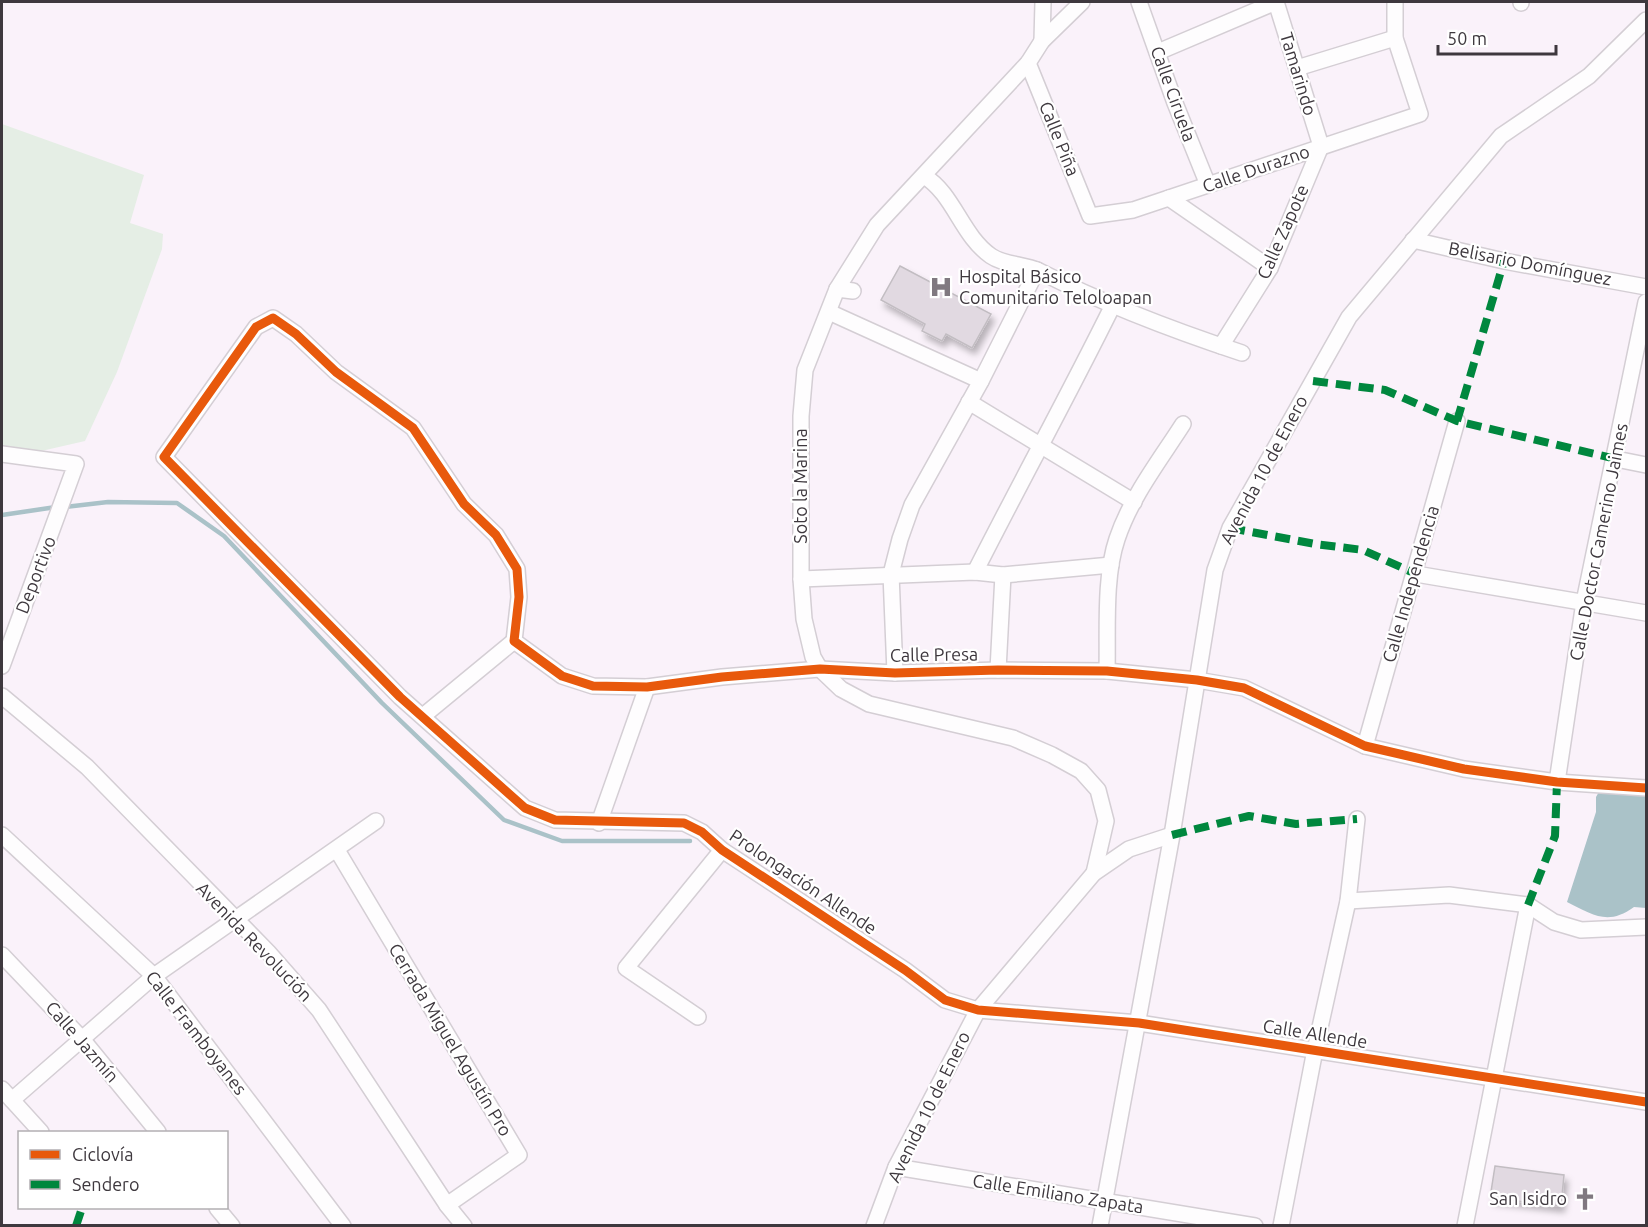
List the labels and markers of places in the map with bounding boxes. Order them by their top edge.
place label: Hospital Básico Comunitario Teloloapan [959,266,1152,307]
hospital icon: Hospital Básico Comunitario Teloloapan [928,274,954,300]
church icon: San Isidro [1572,1186,1598,1212]
place label: San Isidro [1489,1188,1567,1208]

